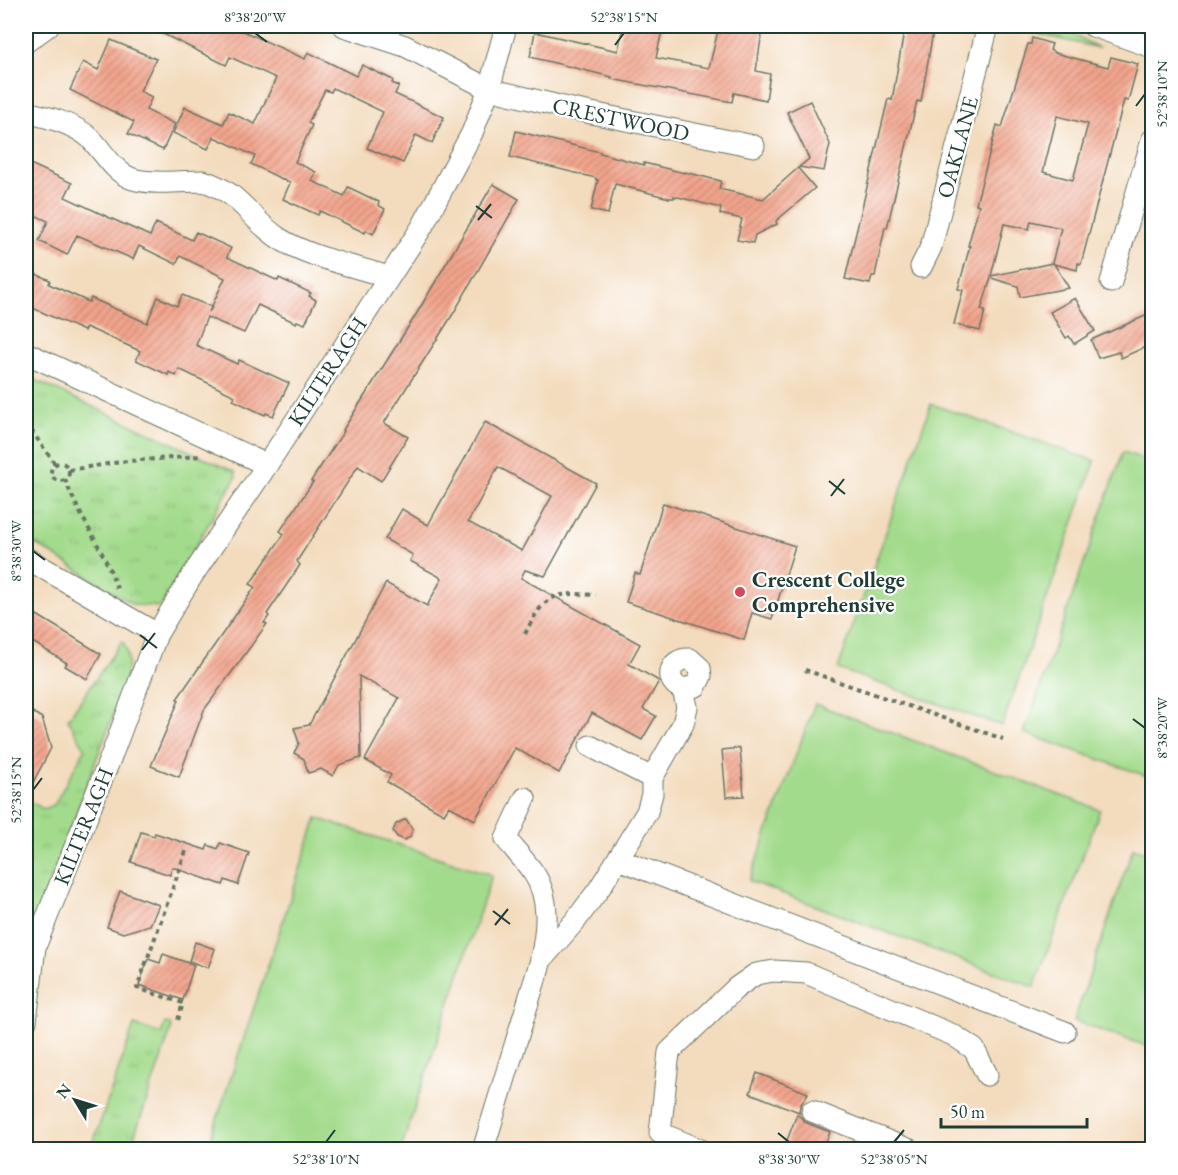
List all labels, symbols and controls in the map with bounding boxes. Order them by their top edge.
text: 8°38'20"W [224,7,286,26]
text: 52°38'15"N [590,7,658,26]
text: 52°38'10"N [1152,60,1171,128]
street label: CRESTWOOD [550,91,692,148]
street label: OAKLANE [930,93,985,201]
street label: KILTERAGH [281,311,374,432]
text: 8°38'30"W [6,520,25,582]
place label: Crescent College Comprehensive [752,565,905,619]
marker: Crescent College Comprehensive [733,585,747,599]
text: 8°38'20"W [1152,697,1171,759]
text: 52°38'15"N [6,756,25,824]
street label: KILTERAGH [47,763,120,889]
north arrow [45,1070,105,1130]
text: N [51,1079,76,1103]
scale bar [941,1091,1086,1129]
text: 50 m [950,1100,985,1123]
text: 52°38'10"N [292,1149,360,1168]
text: 8°38'30"W [758,1149,820,1168]
text: 52°38'05"N [860,1149,928,1168]

